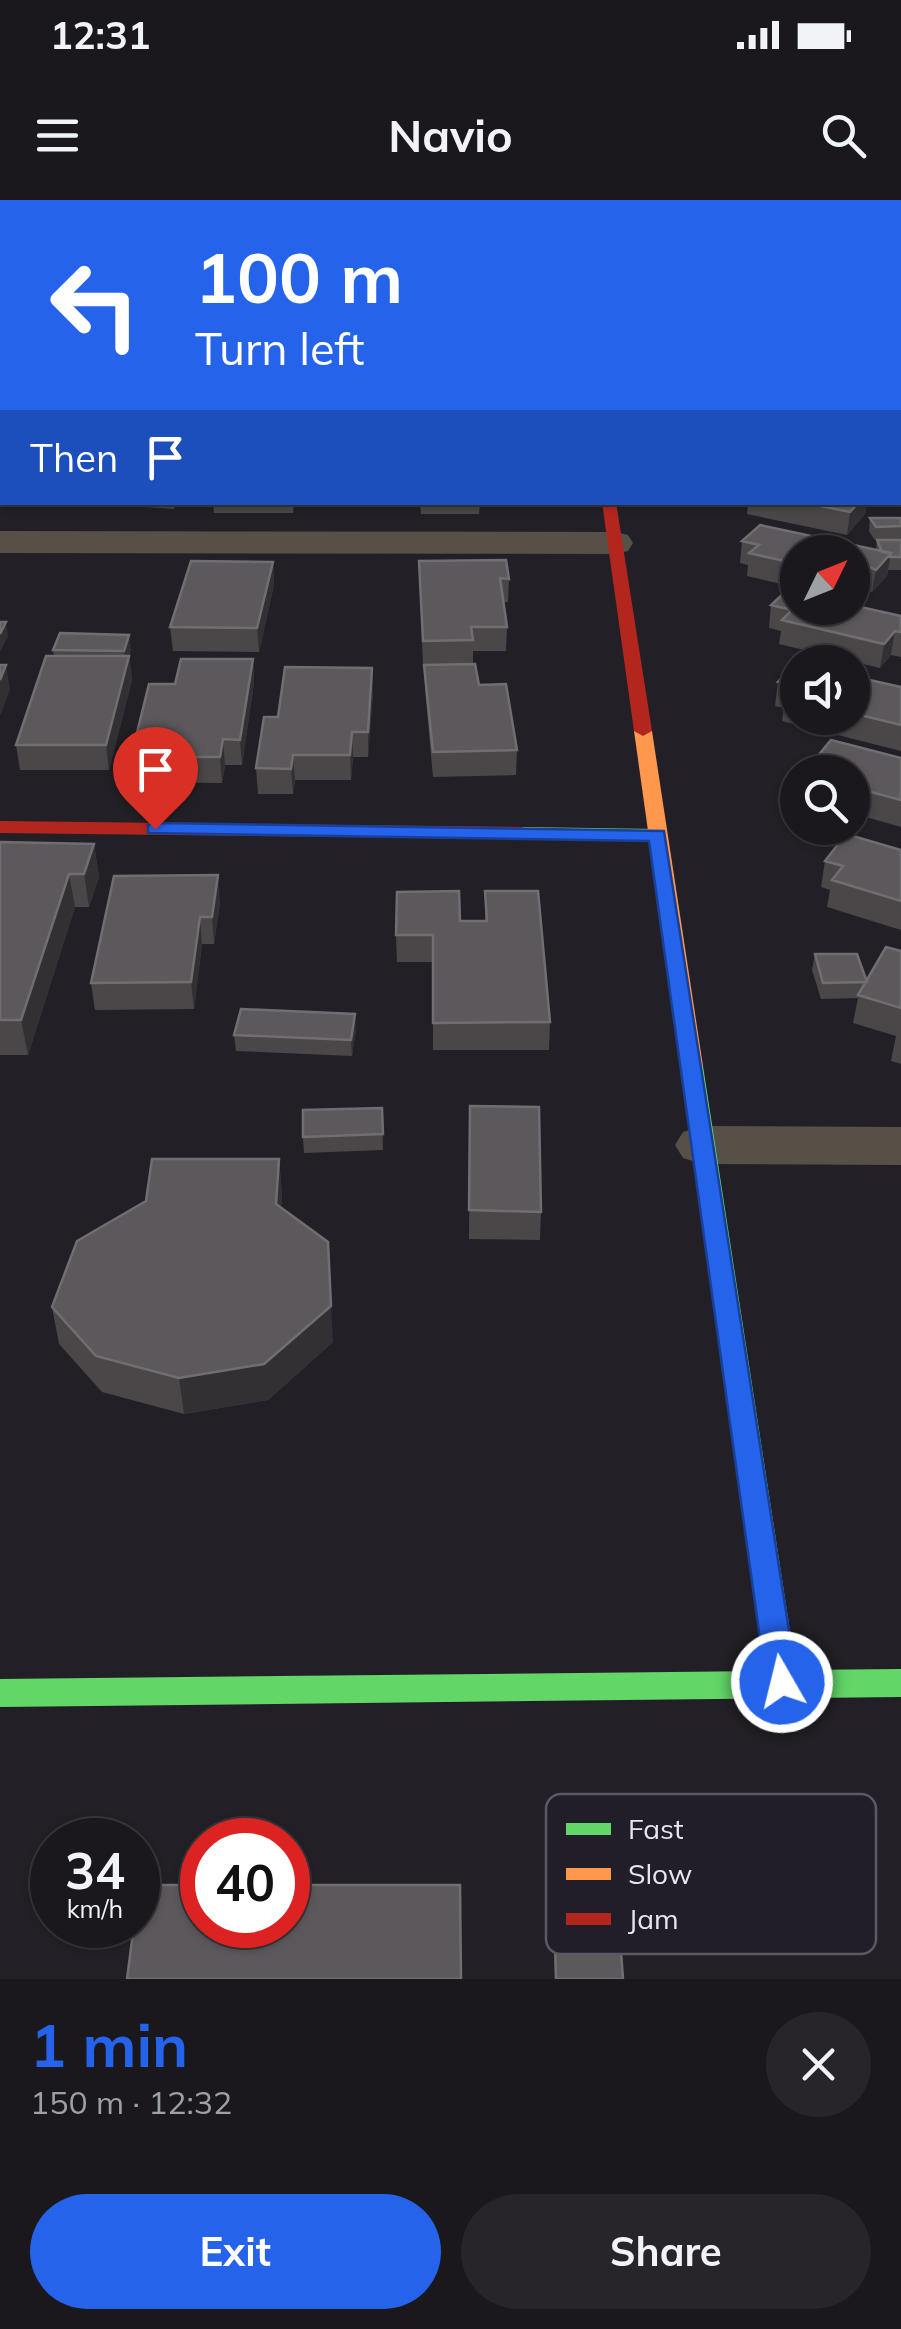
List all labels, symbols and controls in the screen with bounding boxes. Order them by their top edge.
text: 12:31 [50,11,151,59]
text: Navio [388,107,513,163]
icon: menu [30,108,85,163]
icon: search [816,108,871,163]
text: 100 m [195,233,403,321]
icon: left [30,240,160,370]
text: Turn left [195,320,364,376]
icon: arrive [138,430,193,485]
text: Then [30,434,118,482]
north arrow [780,535,870,625]
map controls [780,535,870,845]
button: sound [780,645,870,735]
pin [113,727,198,830]
icon: arrive [128,742,183,797]
button: search [780,755,870,845]
position arrow [730,1630,834,1734]
legend [546,1794,876,1954]
text: Fast [628,1811,684,1846]
speed limit sign: 40 [180,1818,310,1948]
text: 34 [65,1839,125,1902]
text: Slow [628,1856,692,1891]
text: km/h [67,1893,123,1924]
text: Jam [628,1901,679,1936]
text: 1 min [30,2007,188,2082]
button: close [766,2012,871,2117]
text: 150 m · 12:32 [30,2082,232,2122]
button: Exit [30,2194,441,2309]
button: Share [461,2194,871,2309]

